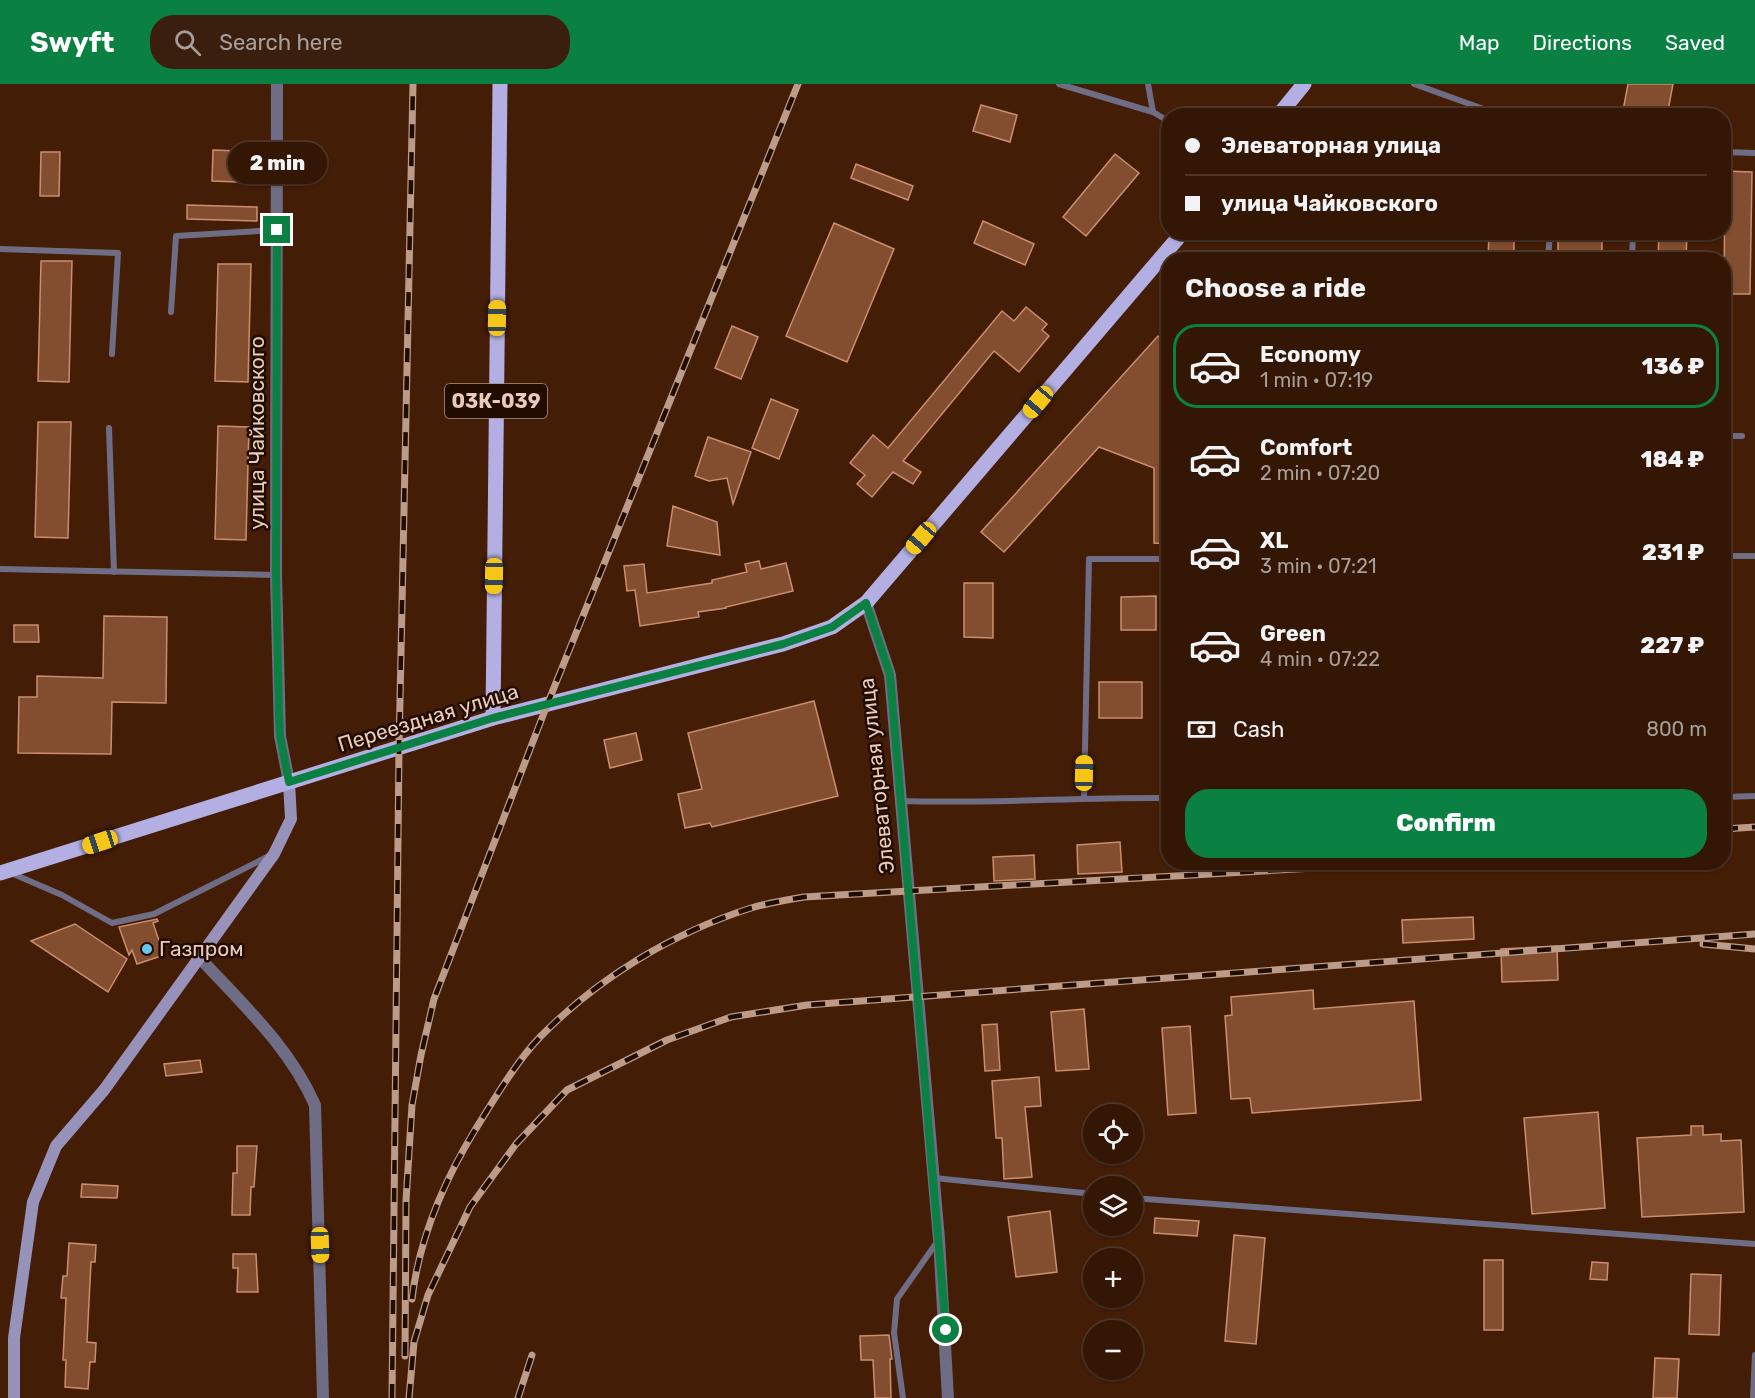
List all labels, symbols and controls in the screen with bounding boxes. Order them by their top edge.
search box [150,15,570,69]
text: Swyft [30,26,114,59]
icon: search [171,26,204,59]
text: Search here [219,29,343,56]
text: Map [1459,30,1500,55]
text: Directions [1533,30,1632,55]
text: Saved [1665,30,1725,55]
text: Элеваторная улица [1221,132,1441,159]
callout: 2 min [228,143,326,185]
text: 2 min [250,151,305,175]
text: улица Чайковского [1221,190,1438,217]
route end [263,216,290,243]
text: Choose a ride [1185,272,1366,304]
car [488,300,506,336]
street label: улица Чайковского [244,336,269,530]
icon: car [1188,339,1242,393]
text: Economy [1260,341,1361,368]
text: 136 ₽ [1642,353,1704,380]
text: 1 min · 07:19 [1260,368,1373,392]
car [1020,382,1056,422]
road number: 03К-039 [445,384,547,418]
icon: car [1188,432,1242,486]
text: Comfort [1260,434,1352,461]
text: 184 ₽ [1641,446,1704,473]
text: 2 min · 07:20 [1260,461,1380,485]
car [903,518,939,558]
icon: car [1188,525,1242,579]
text: XL [1260,527,1288,554]
text: 231 ₽ [1642,539,1704,566]
text: 3 min · 07:21 [1260,554,1376,578]
car [485,558,503,594]
icon: car [1188,618,1242,672]
text: Green [1260,620,1326,647]
text: 227 ₽ [1640,632,1704,659]
text: 4 min · 07:22 [1260,647,1380,671]
street label: Элеваторная улица [854,677,899,875]
street label: Переездная улица [335,678,521,757]
icon: cash [1185,713,1218,746]
text: Cash [1233,716,1284,743]
text: 800 m [1646,717,1707,741]
car [1075,755,1093,791]
button: Confirm [1185,789,1707,858]
car [80,828,120,856]
place label: Газпром [159,936,244,961]
marker: Газпром [140,942,154,956]
map controls [1083,1104,1143,1380]
button: locate [1083,1104,1143,1164]
button: layers [1083,1176,1143,1236]
car [310,1227,330,1263]
button: + [1083,1248,1143,1308]
route start [932,1316,959,1343]
button: − [1083,1320,1143,1380]

